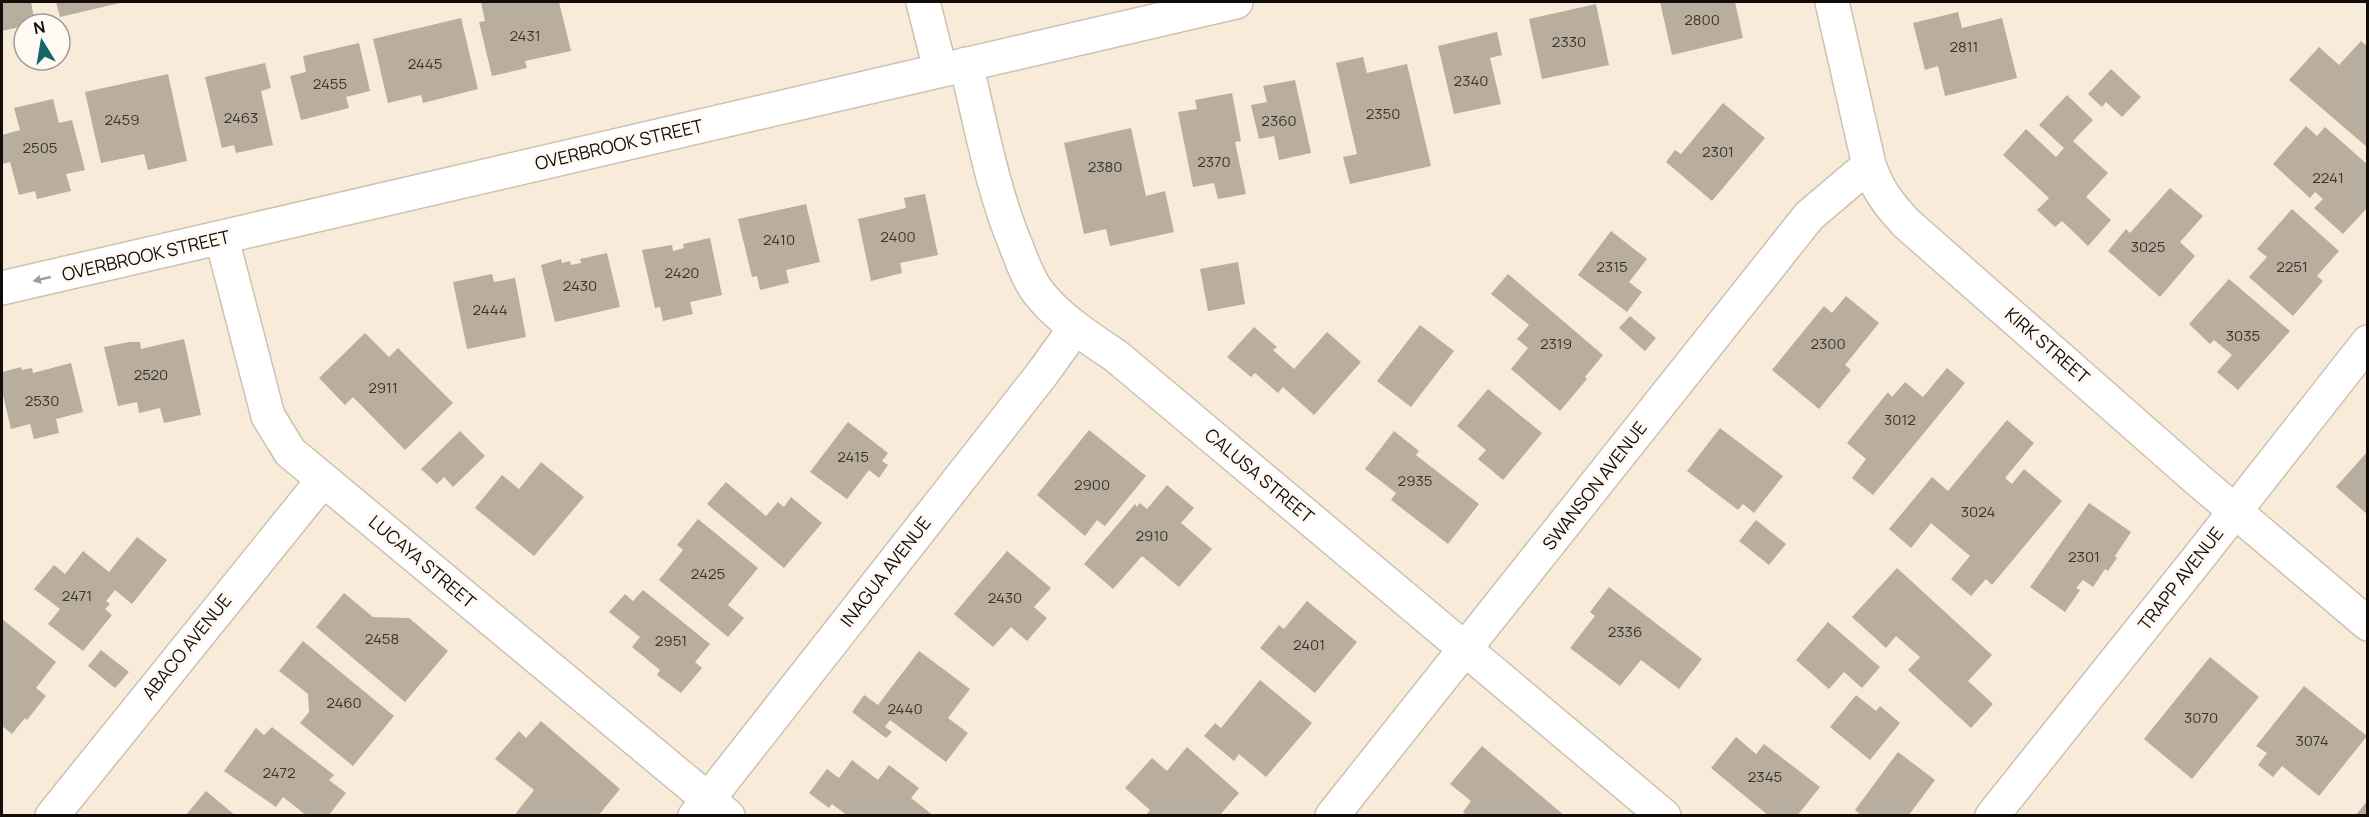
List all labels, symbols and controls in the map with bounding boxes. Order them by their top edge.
house number: 2800 [1684,9,1720,30]
north arrow [12,12,72,72]
text: N [31,15,47,39]
house number: 2431 [509,25,541,46]
house number: 2330 [1552,31,1586,52]
house number: 2811 [1950,36,1978,57]
house number: 2445 [408,53,442,74]
house number: 2340 [1454,70,1488,91]
house number: 2455 [313,73,347,94]
house number: 2350 [1366,103,1400,124]
house number: 2463 [224,107,258,128]
house number: 2459 [104,109,140,130]
house number: 2360 [1261,110,1297,131]
street label: OVERBROOK STREET [532,113,705,175]
house number: 2505 [22,137,58,158]
house number: 2301 [1702,141,1734,162]
house number: 2370 [1197,151,1231,172]
house number: 2380 [1088,156,1122,177]
house number: 2241 [2312,167,2344,188]
street label: OVERBROOK STREET [59,224,232,286]
house number: 2400 [880,226,916,247]
house number: 2410 [763,229,795,250]
house number: 3025 [2131,236,2165,257]
house number: 2315 [1596,256,1628,277]
house number: 2251 [2276,256,2308,277]
house number: 2420 [665,262,699,283]
one-way arrow [33,275,51,285]
house number: 2430 [563,275,597,296]
house number: 2444 [472,299,508,320]
street label: KIRK STREET [2000,302,2095,389]
house number: 3035 [2226,325,2260,346]
house number: 2319 [1540,333,1572,354]
house number: 2300 [1810,333,1846,354]
house number: 2520 [134,364,168,385]
house number: 2911 [368,377,398,398]
house number: 2530 [25,390,59,411]
house number: 3012 [1884,409,1916,430]
street label: SWANSON AVENUE [1537,416,1652,554]
street label: CALUSA STREET [1200,422,1320,528]
house number: 2415 [837,446,869,467]
house number: 2935 [1398,470,1432,491]
house number: 2900 [1074,474,1110,495]
house number: 3024 [1961,501,1995,522]
street label: LUCAYA STREET [364,509,481,613]
street label: INAGUA AVENUE [835,511,936,632]
street label: TRAPP AVENUE [2132,522,2228,635]
house number: 2910 [1136,525,1168,546]
house number: 2301 [2068,546,2100,567]
house number: 2425 [691,563,725,584]
house number: 2471 [62,585,92,606]
house number: 2430 [988,587,1022,608]
street label: ABACO AVENUE [136,589,236,704]
house number: 2336 [1608,621,1642,642]
house number: 2458 [365,628,399,649]
house number: 2951 [655,630,687,651]
house number: 2401 [1293,634,1325,655]
house number: 2460 [326,692,362,713]
house number: 2440 [887,698,923,719]
house number: 3070 [2184,707,2218,728]
house number: 3074 [2295,730,2329,751]
house number: 2472 [262,762,296,783]
house number: 2345 [1748,766,1782,787]

